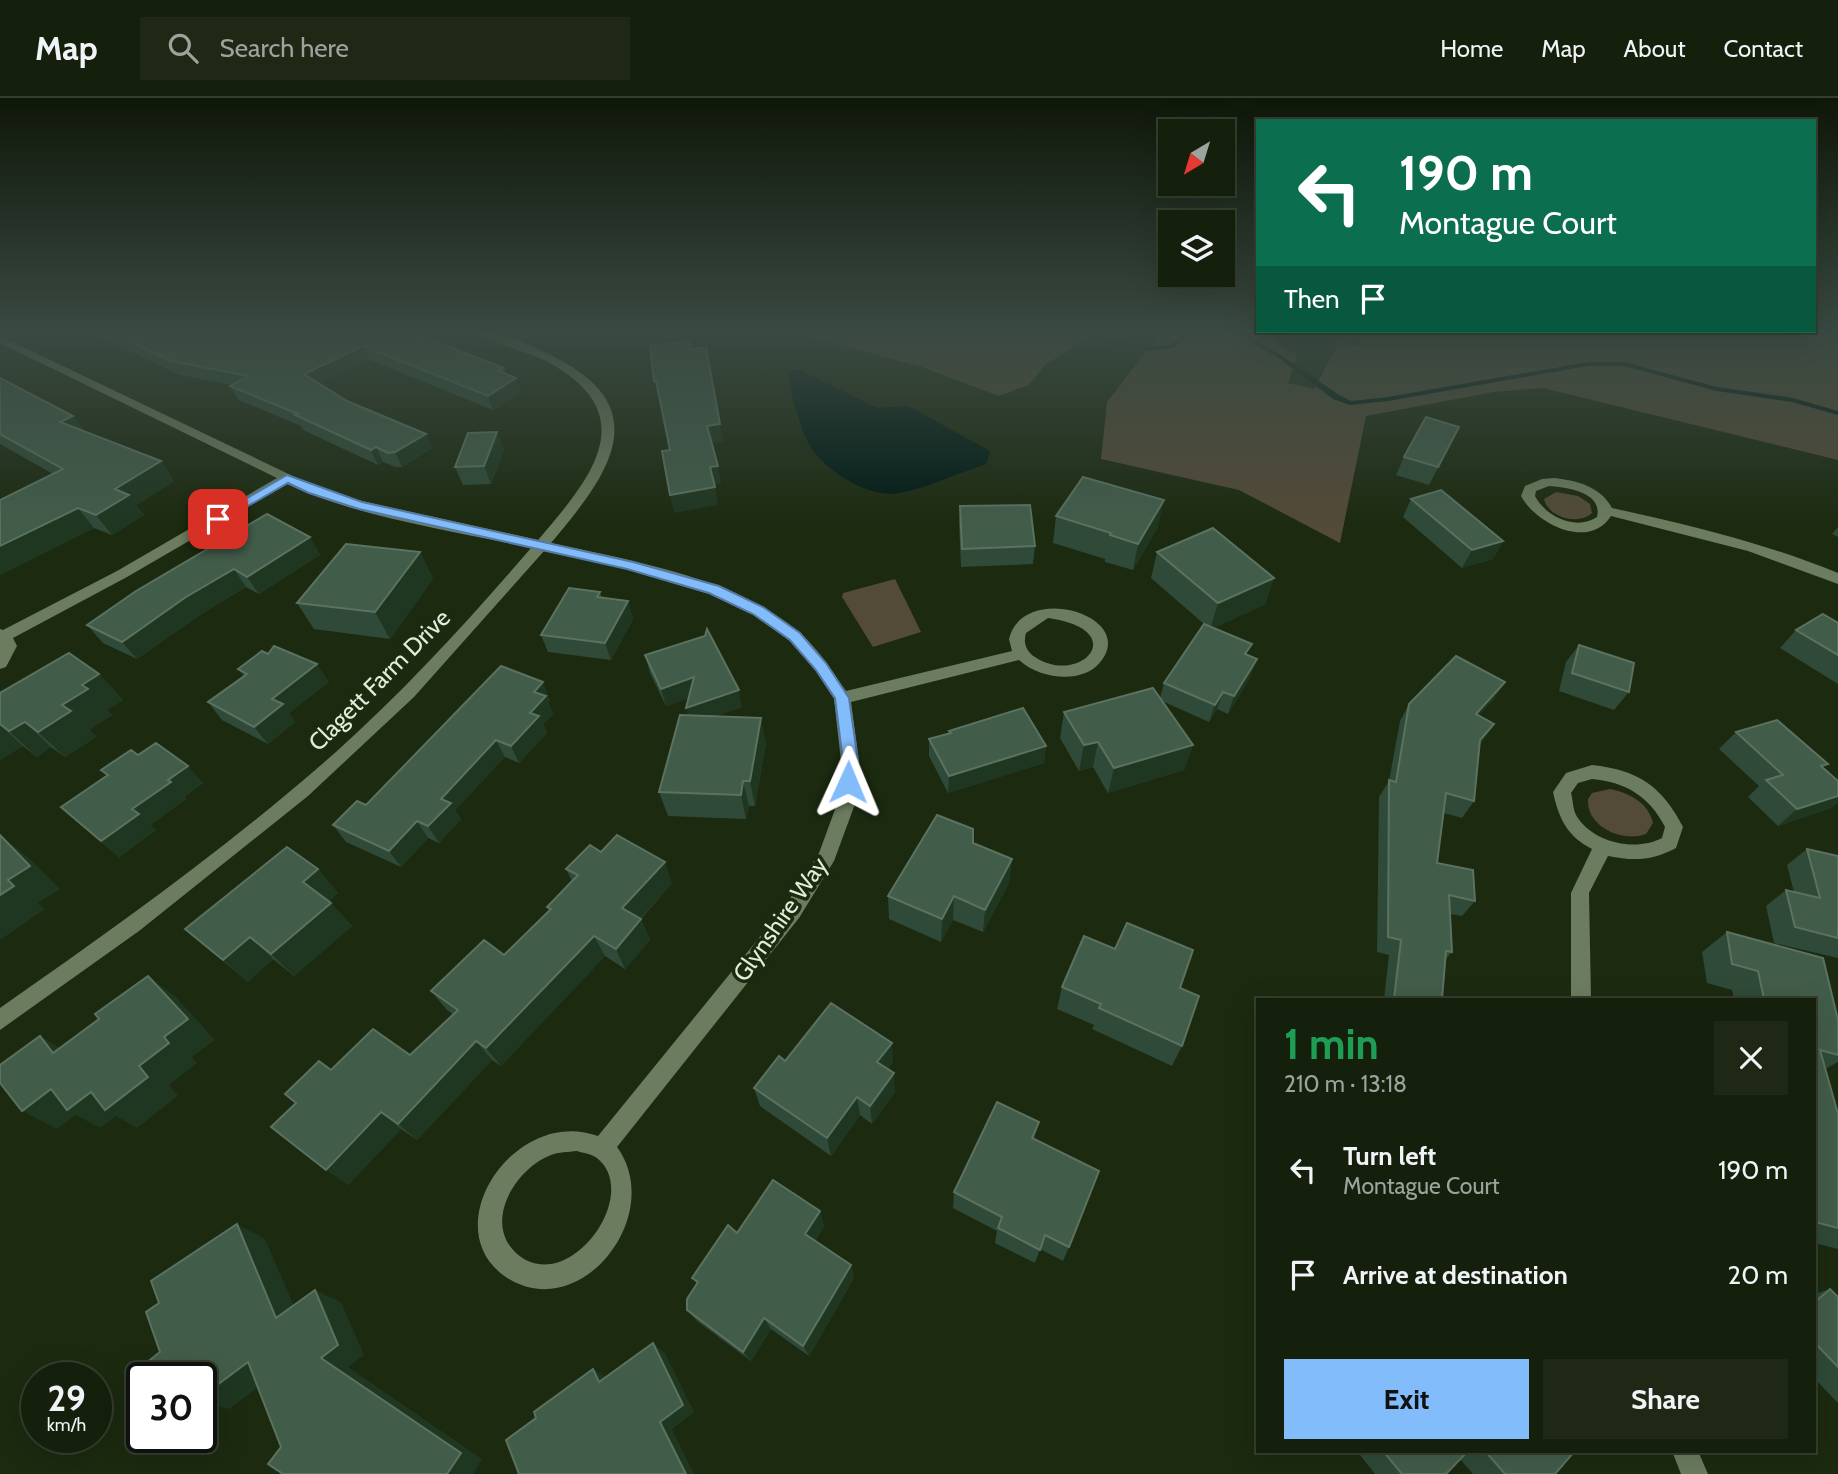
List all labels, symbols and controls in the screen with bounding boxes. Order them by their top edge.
search box [140,17,630,80]
text: Map [35,28,98,68]
icon: search [164,29,202,67]
text: Search here [220,32,349,64]
text: Home [1440,34,1503,63]
text: Map [1541,34,1586,63]
text: About [1624,34,1686,63]
text: Contact [1724,34,1803,63]
north arrow [1158,119,1236,196]
map controls [1158,119,1235,287]
text: 190 m [1399,143,1533,202]
icon: left [1284,147,1375,238]
text: Montague Court [1399,203,1617,242]
button: layers [1158,210,1235,287]
icon: arrive [1354,280,1392,318]
text: Then [1284,283,1340,315]
pin [188,489,248,549]
icon: arrive [199,500,237,538]
street label: Clagett Farm Drive [302,603,456,757]
position arrow [811,745,885,819]
street label: Glynshire Way [727,851,833,987]
text: 1 min [1284,1018,1379,1070]
button: close [1714,1021,1788,1095]
text: 210 m · 13:18 [1284,1070,1407,1098]
text: Turn left [1343,1140,1436,1172]
icon: left [1284,1151,1322,1189]
text: 190 m [1718,1154,1788,1186]
text: Montague Court [1343,1172,1500,1200]
icon: arrive [1284,1256,1322,1294]
text: Arrive at destination [1343,1259,1568,1291]
text: 20 m [1728,1259,1788,1291]
button: Exit [1284,1359,1529,1439]
button: Share [1543,1359,1788,1439]
speed limit sign: 30 [126,1362,217,1453]
text: 29 [47,1377,86,1420]
text: km/h [47,1414,86,1436]

